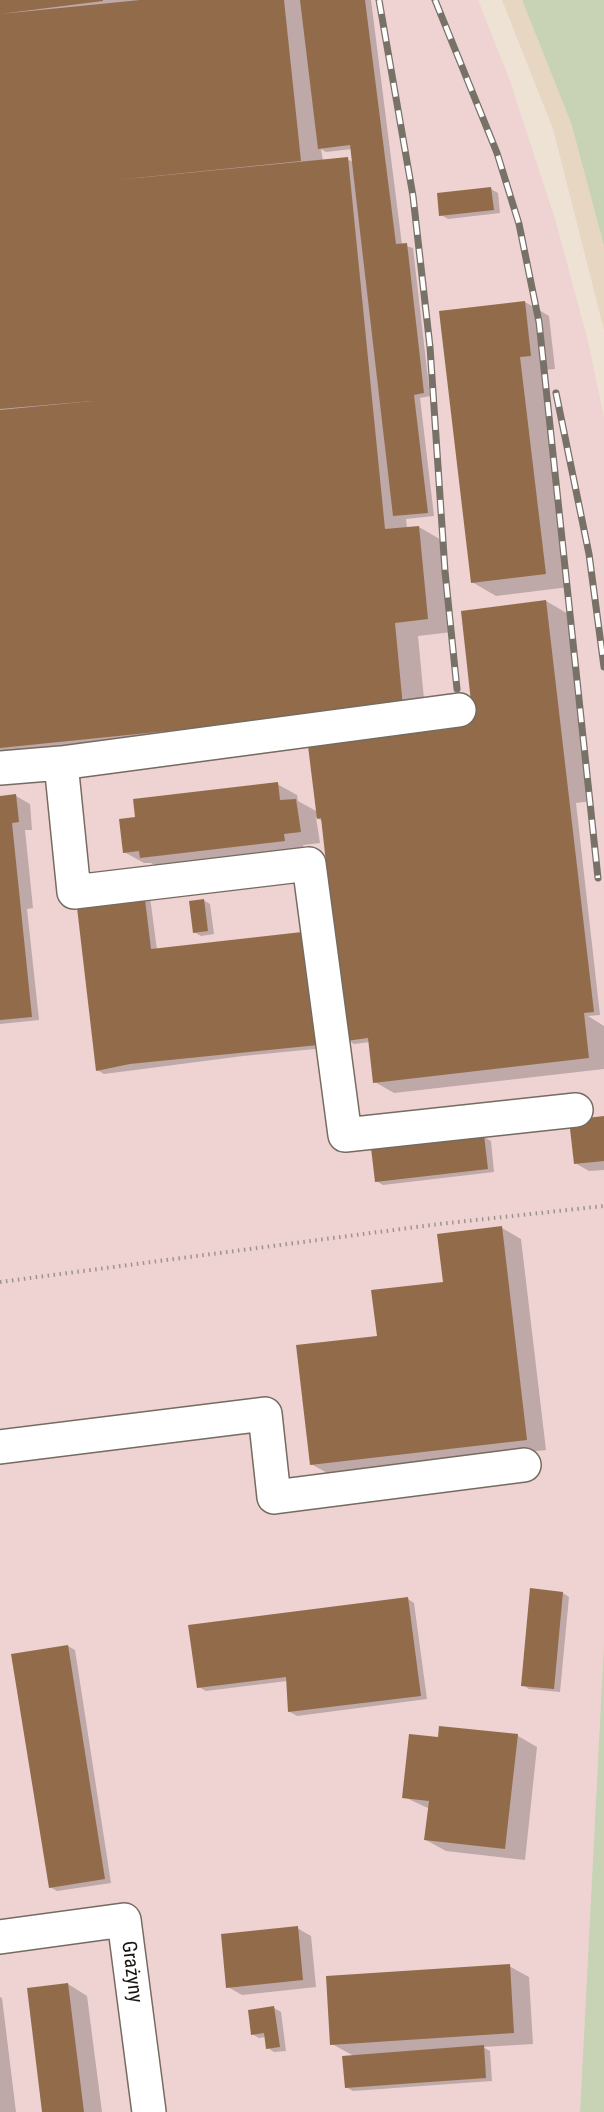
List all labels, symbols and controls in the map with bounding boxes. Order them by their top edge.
street label: Grażyny [115,1940,147,2004]

